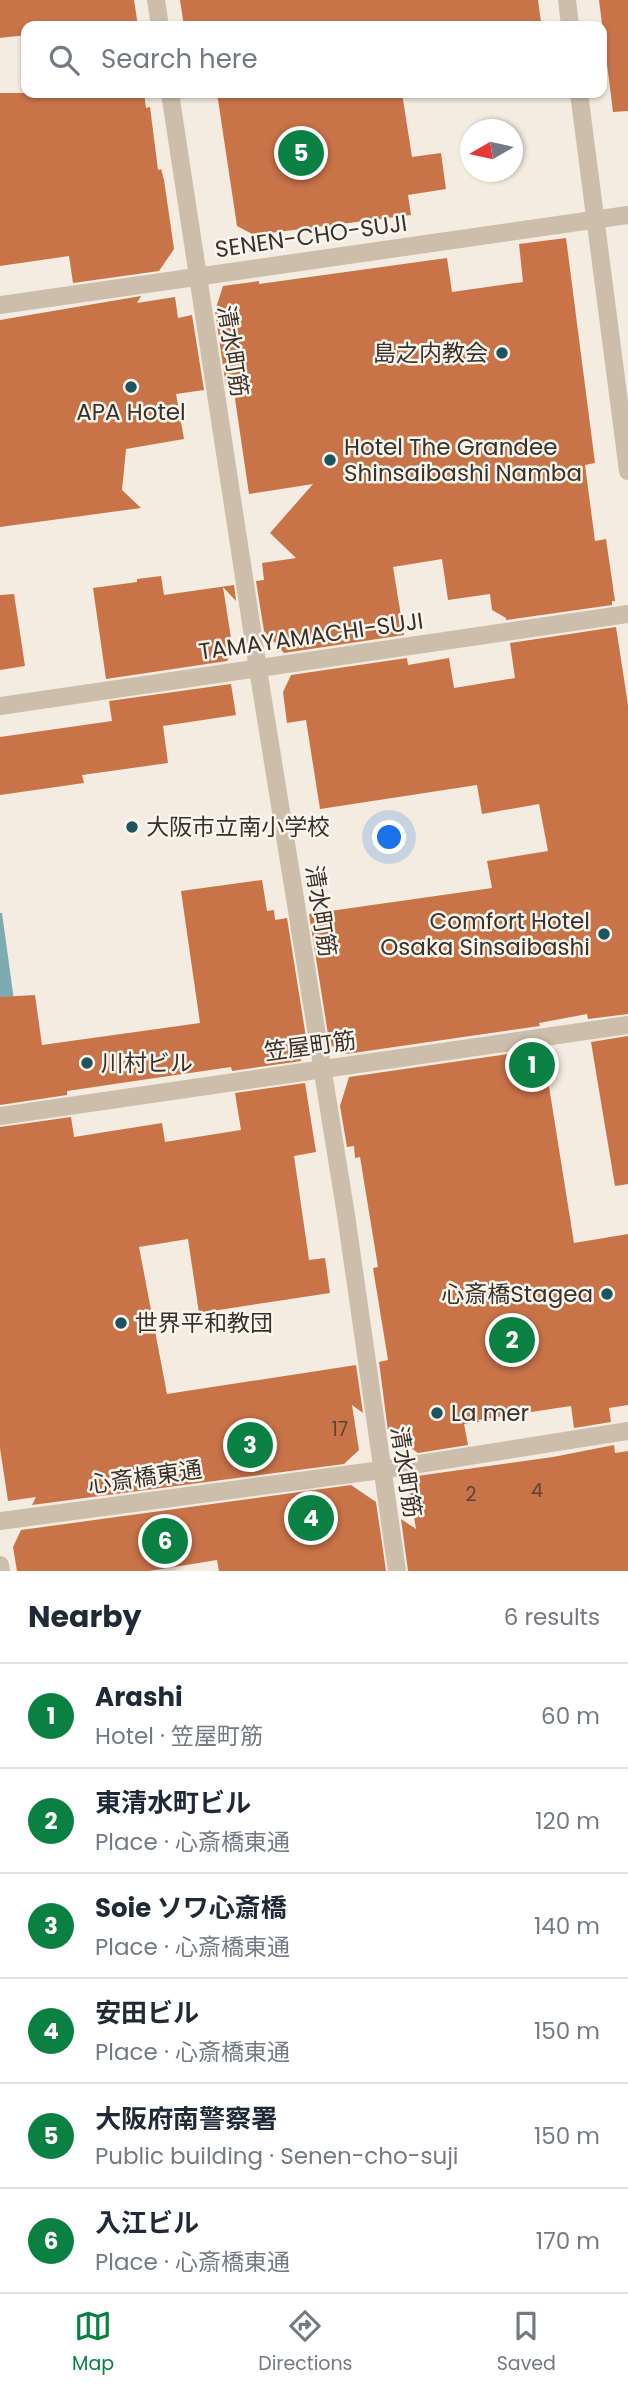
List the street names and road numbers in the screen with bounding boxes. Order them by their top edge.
street label: SENEN-CHO-SUJI [213,207,409,265]
street label: 清水町筋 [210,303,256,399]
street label: TAMAYAMACHI-SUJI [197,604,425,668]
street label: 清水町筋 [298,863,344,959]
street label: 笠屋町筋 [262,1024,358,1068]
street label: 清水町筋 [383,1424,429,1520]
street label: 心斎橋東通 [86,1453,204,1501]

